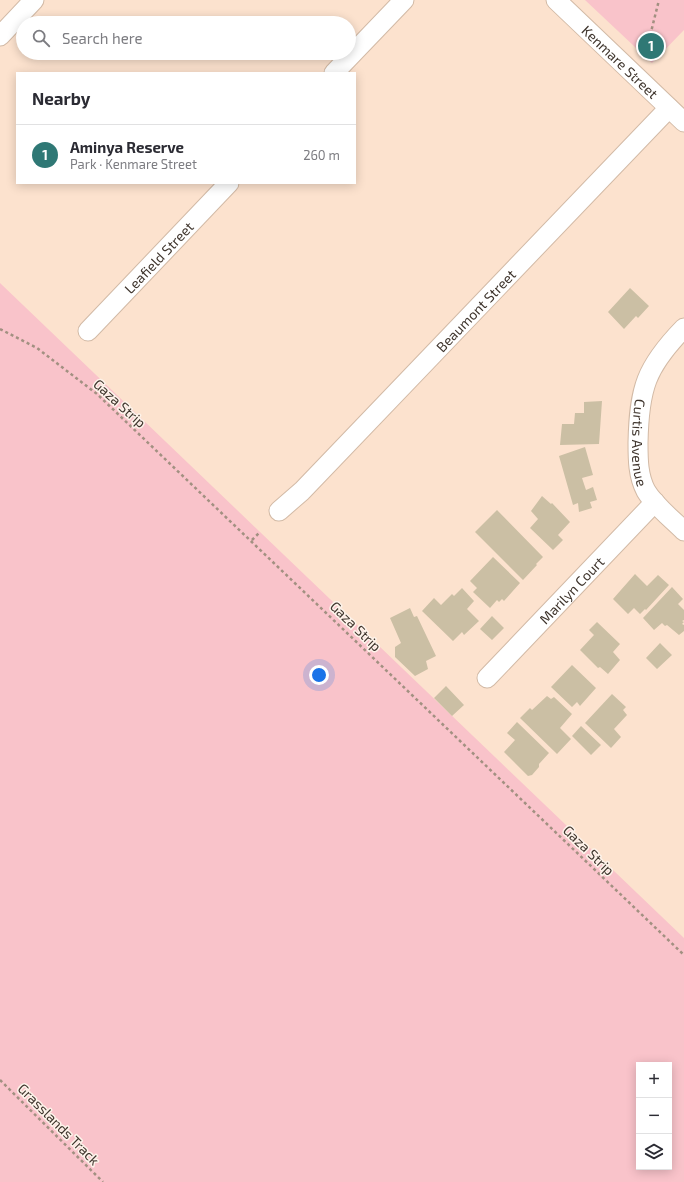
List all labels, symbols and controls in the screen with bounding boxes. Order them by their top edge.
search box [16,16,356,60]
street label: Kenmare Street [579,21,662,102]
icon: search [30,27,52,49]
text: Search here [62,29,143,47]
pin: 1 [638,31,664,61]
text: Nearby [32,88,90,108]
text: Aminya Reserve [70,138,184,156]
text: 1 [42,147,48,163]
text: 260 m [303,147,340,163]
text: Park · Kenmare Street [70,156,197,172]
street label: Leafield Street [120,218,196,297]
street label: Beaumont Street [432,265,519,355]
street label: Gaza Strip [90,375,150,431]
street label: Curtis Avenue [629,398,652,489]
street label: Marilyn Court [535,553,607,627]
street label: Gaza Strip [327,597,385,655]
your location [309,665,329,685]
street label: Gaza Strip [560,821,618,879]
map controls [636,1062,672,1170]
button: + [636,1062,672,1098]
street label: Grasslands Track [15,1080,103,1168]
button: − [636,1098,672,1134]
button: layers [636,1134,672,1170]

